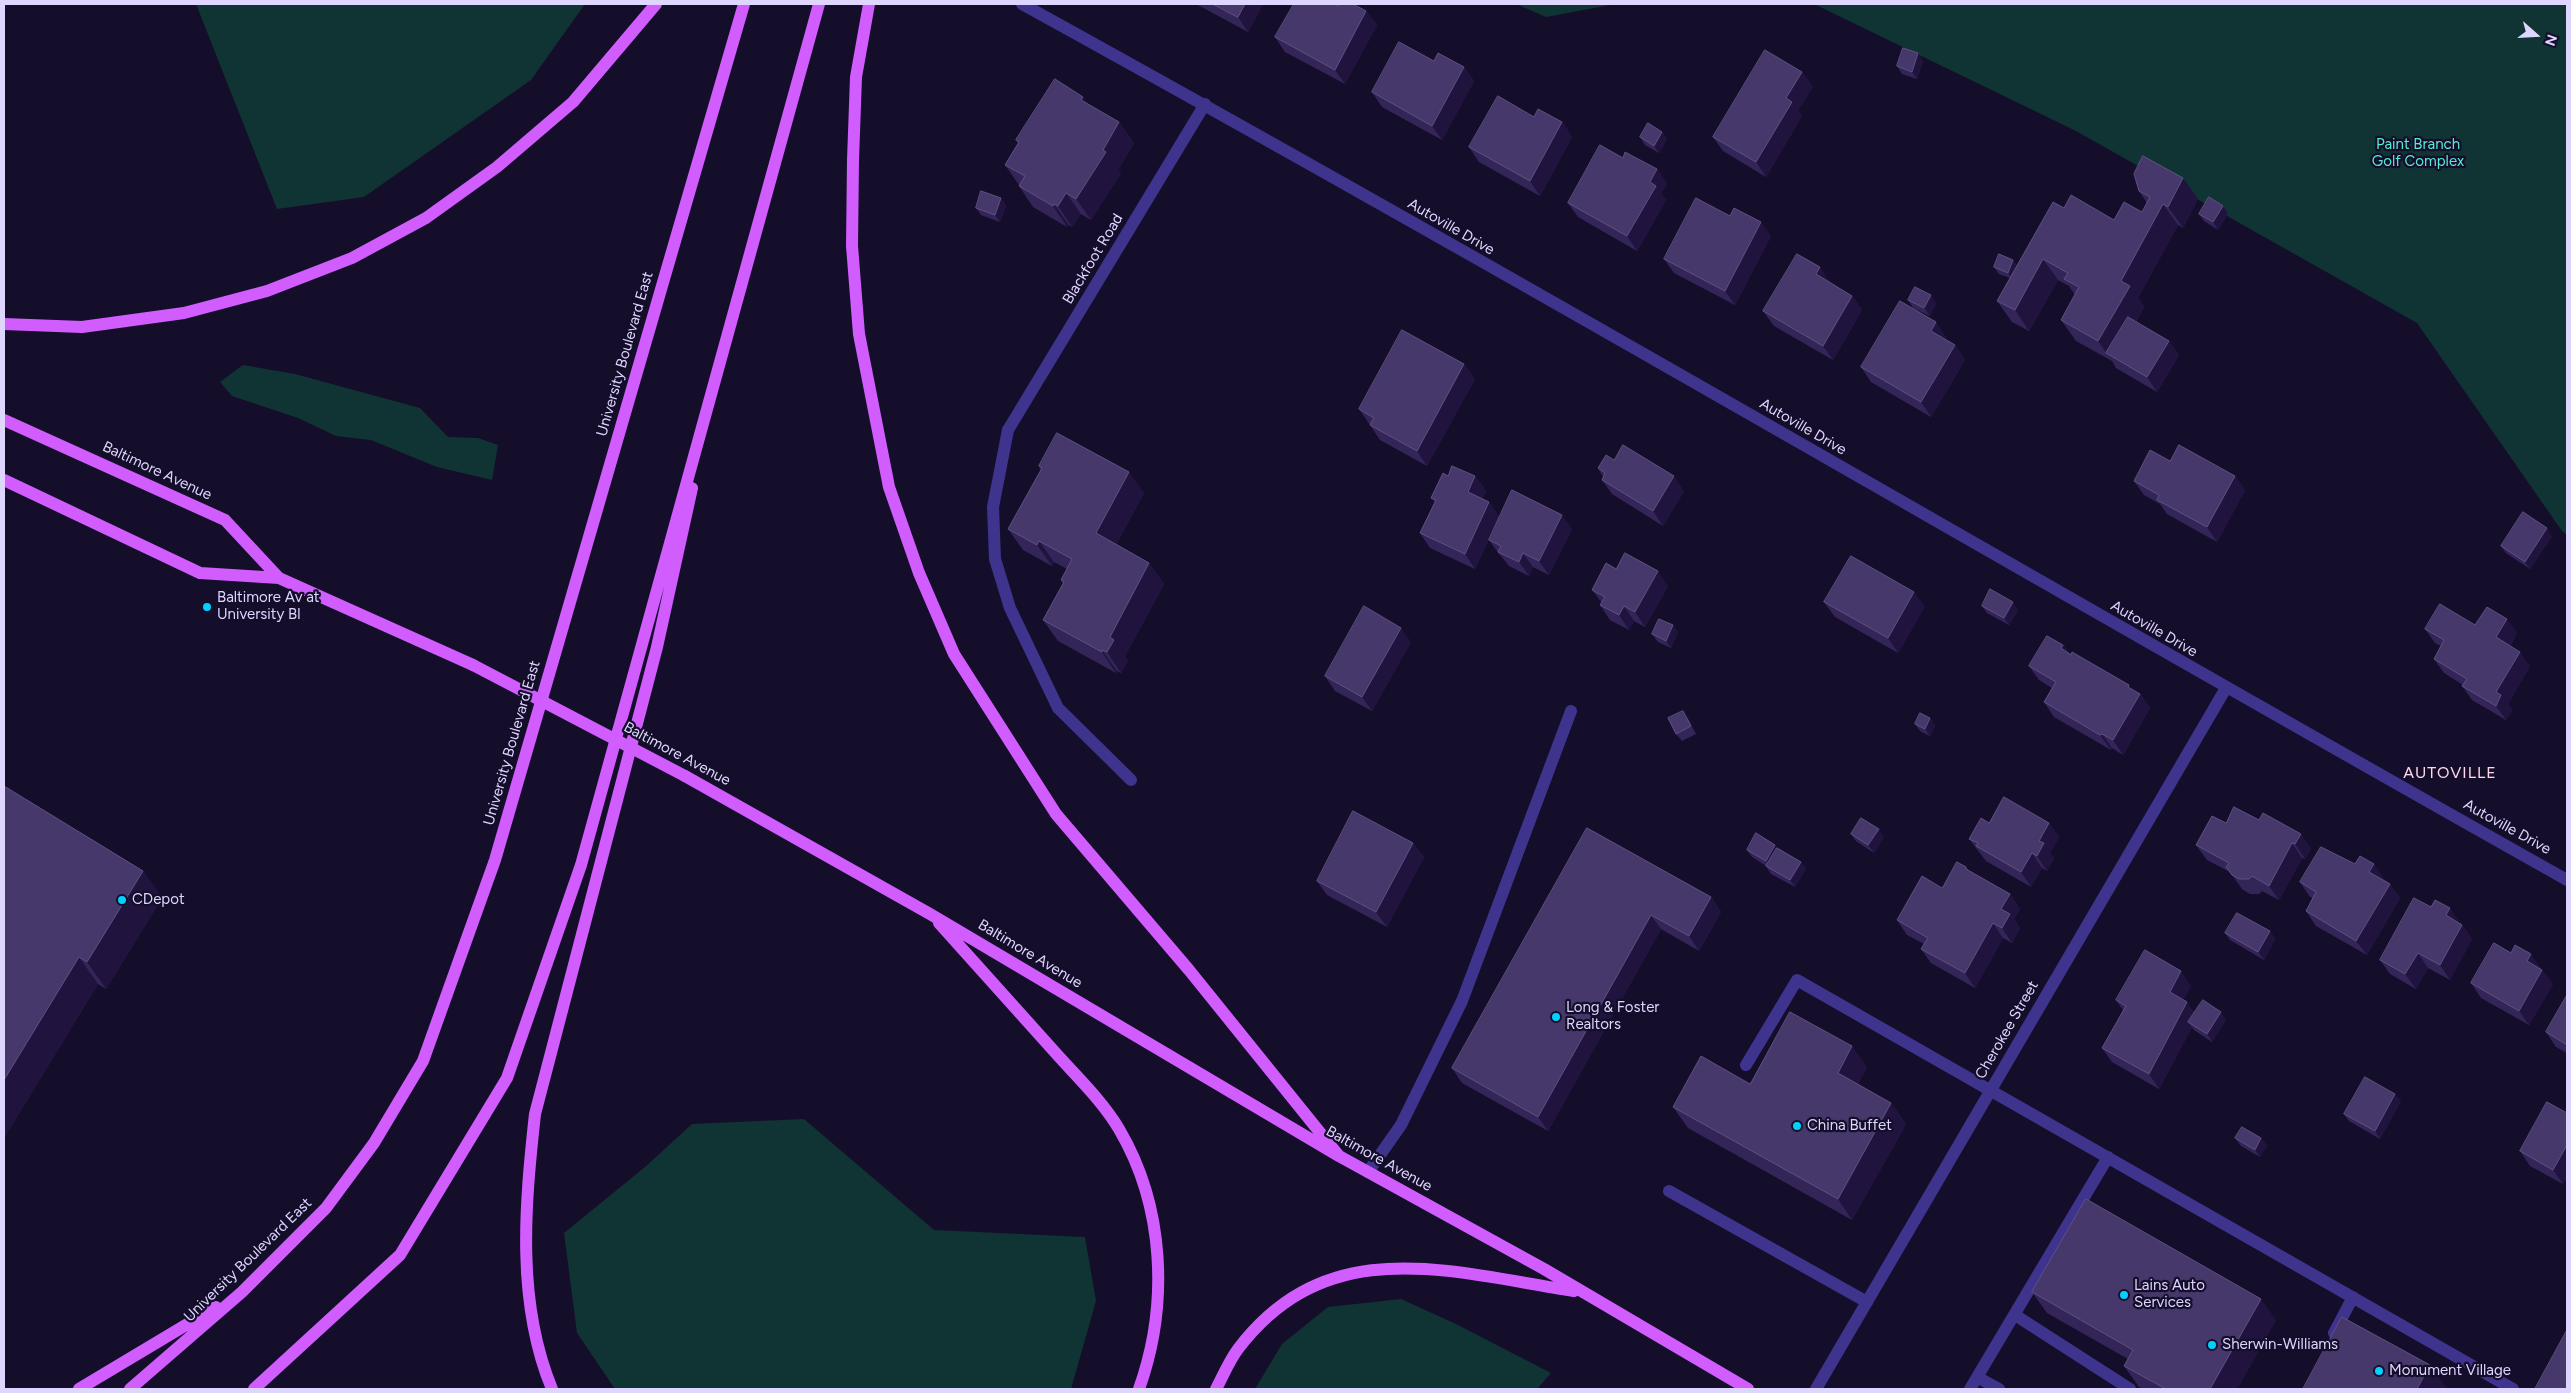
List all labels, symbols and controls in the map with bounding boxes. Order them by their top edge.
north arrow [2511,10,2561,60]
text: N [2541,32,2560,48]
park label: Paint Branch Golf Complex [2372,136,2464,171]
street label: Autoville Drive [1404,195,1498,259]
street label: Blackfoot Road [1059,211,1127,307]
street label: University Boulevard East [593,270,657,438]
street label: Autoville Drive [1756,395,1850,459]
street label: Baltimore Avenue [100,438,214,504]
place label: Baltimore Av at University Bl [217,589,319,624]
street label: Autoville Drive [2107,597,2201,661]
marker: Baltimore Av at University Bl [201,601,213,613]
street label: University Boulevard East [480,659,544,827]
street label: Baltimore Avenue [620,718,734,790]
district label: AUTOVILLE [2402,763,2498,783]
street label: Autoville Drive [2460,796,2554,858]
place label: CDepot [132,891,185,909]
marker: CDepot [116,894,128,906]
street label: Baltimore Avenue [975,916,1085,992]
street label: Cherokee Street [1972,978,2042,1082]
place label: Long & Foster Realtors [1566,999,1659,1034]
marker: Long & Foster Realtors [1550,1011,1562,1023]
place label: China Buffet [1807,1117,1892,1135]
marker: China Buffet [1791,1120,1803,1132]
street label: Baltimore Avenue [1323,1122,1435,1196]
street label: University Boulevard East [180,1194,316,1326]
place label: Lains Auto Services [2134,1277,2205,1312]
marker: Lains Auto Services [2118,1289,2130,1301]
place label: Sherwin-Williams [2222,1336,2338,1354]
marker: Sherwin-Williams [2206,1339,2218,1351]
place label: Monument Village [2389,1362,2511,1380]
marker: Monument Village [2373,1365,2385,1377]

